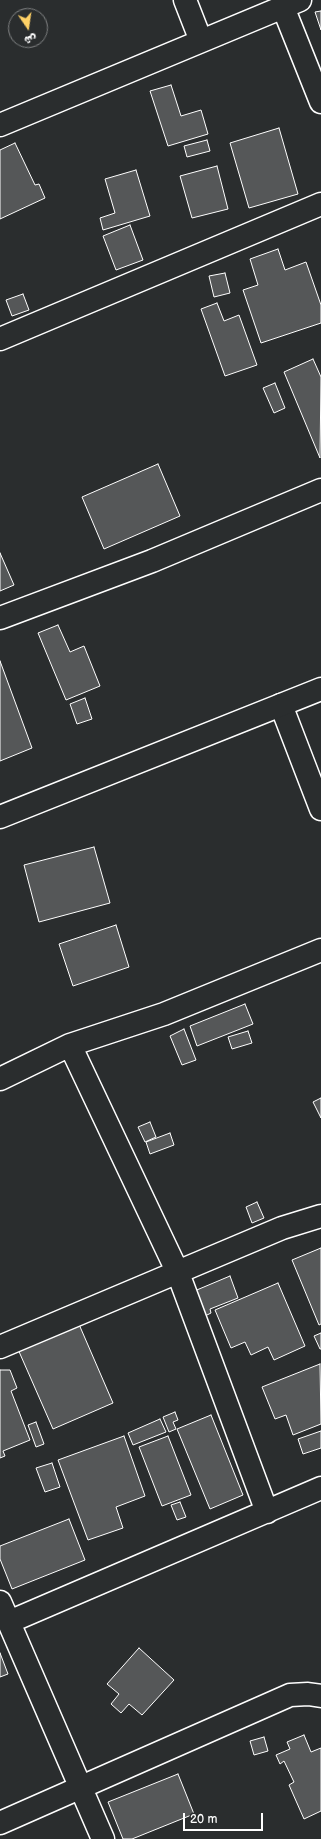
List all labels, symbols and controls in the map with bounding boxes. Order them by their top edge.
north arrow [8,8,48,48]
text: ش [23,32,38,47]
scale bar [185,1805,265,1831]
text: 20 m [190,1812,217,1827]

